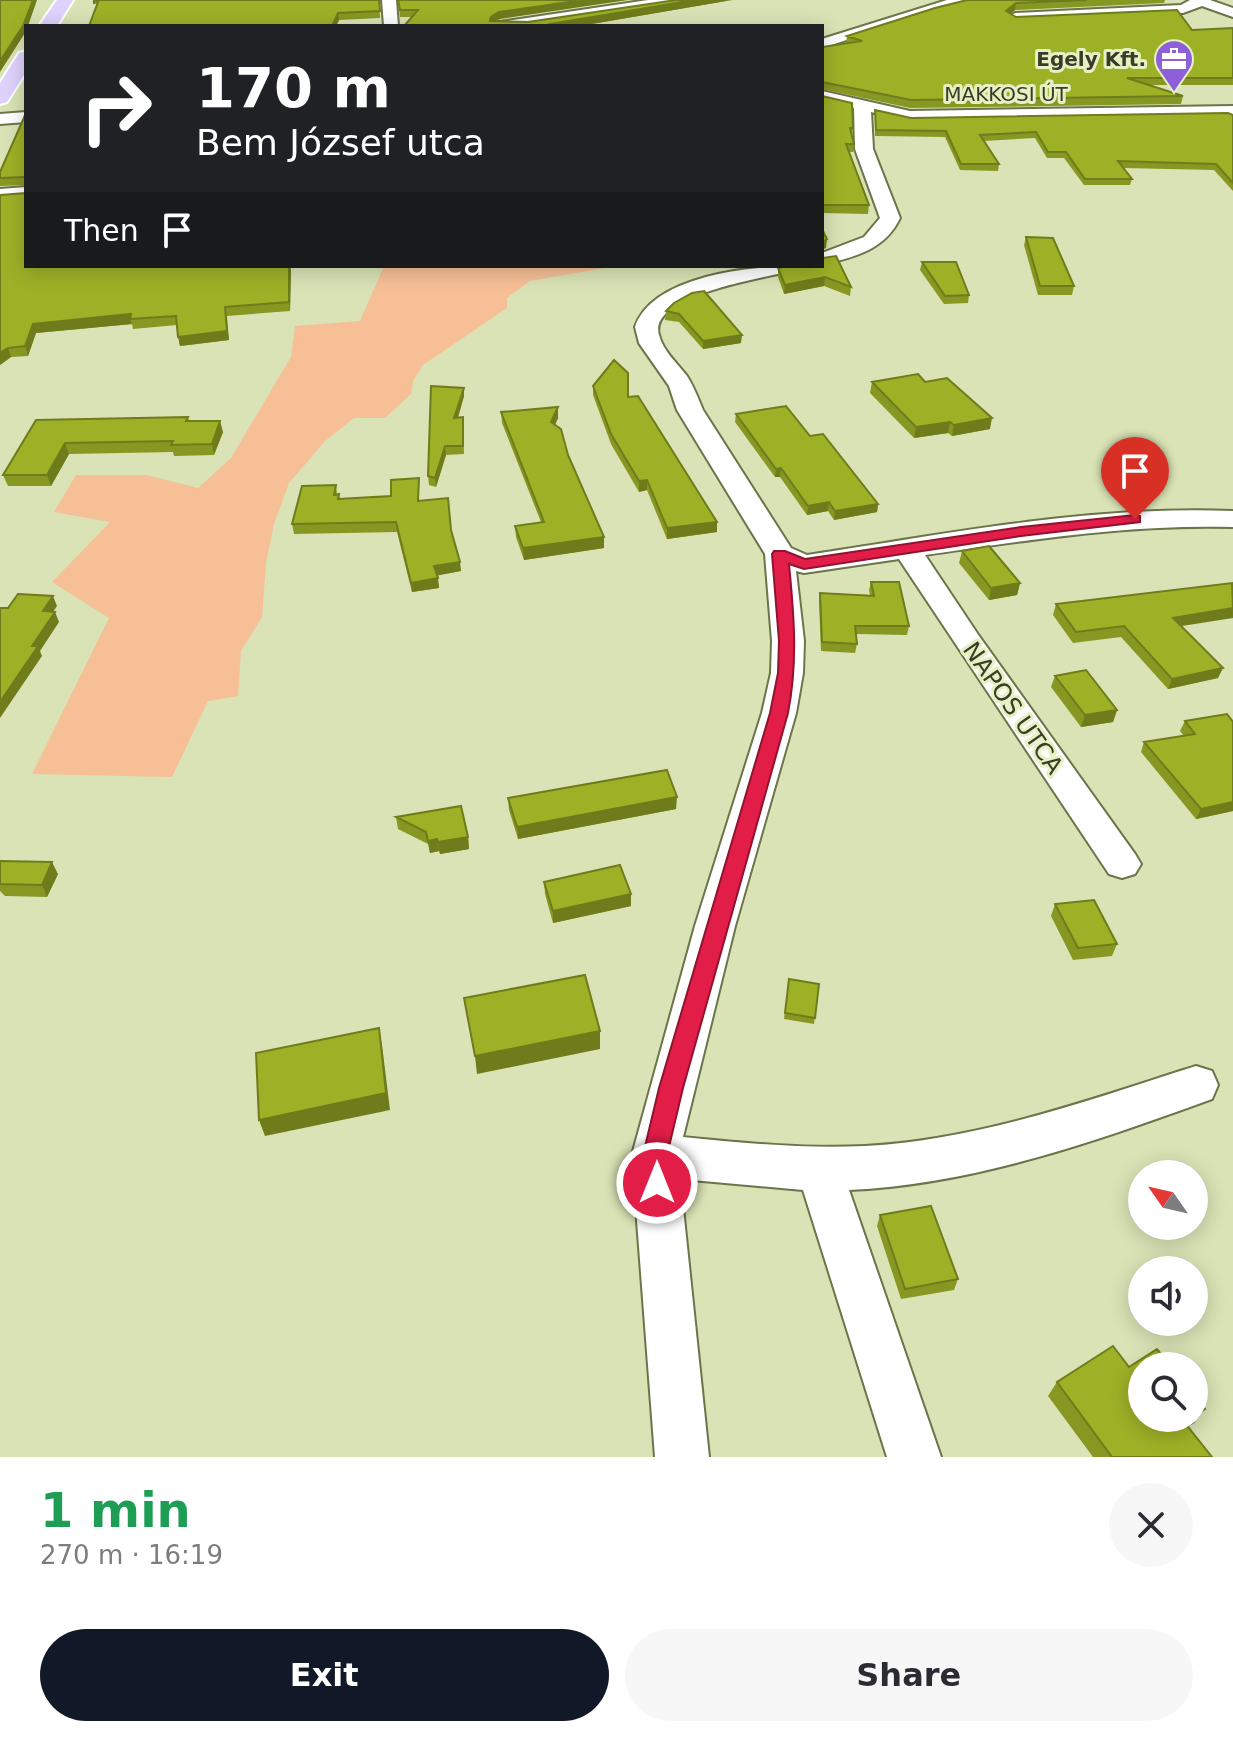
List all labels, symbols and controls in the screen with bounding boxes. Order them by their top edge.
office icon: Egely Kft. [1153,38,1195,93]
place label: Egely Kft. [1036,47,1146,71]
text: 170 m [196,55,391,120]
icon: right [64,56,168,160]
street label: MAKKOSI ÚT [944,82,1069,106]
text: Bem József utca [196,122,485,163]
icon: arrive [155,208,199,252]
text: Then [64,213,139,248]
pin [1101,437,1169,519]
icon: arrive [1113,449,1157,493]
street label: NAPOS UTCA [957,637,1069,780]
position arrow [615,1141,699,1225]
north arrow [1128,1160,1208,1240]
map controls [1128,1160,1208,1432]
button: sound [1128,1256,1208,1336]
button: search [1128,1352,1208,1432]
text: 1 min [40,1482,191,1538]
button: close [1109,1483,1193,1567]
text: 270 m · 16:19 [40,1540,223,1570]
button: Exit [40,1629,609,1721]
button: Share [625,1629,1193,1721]

